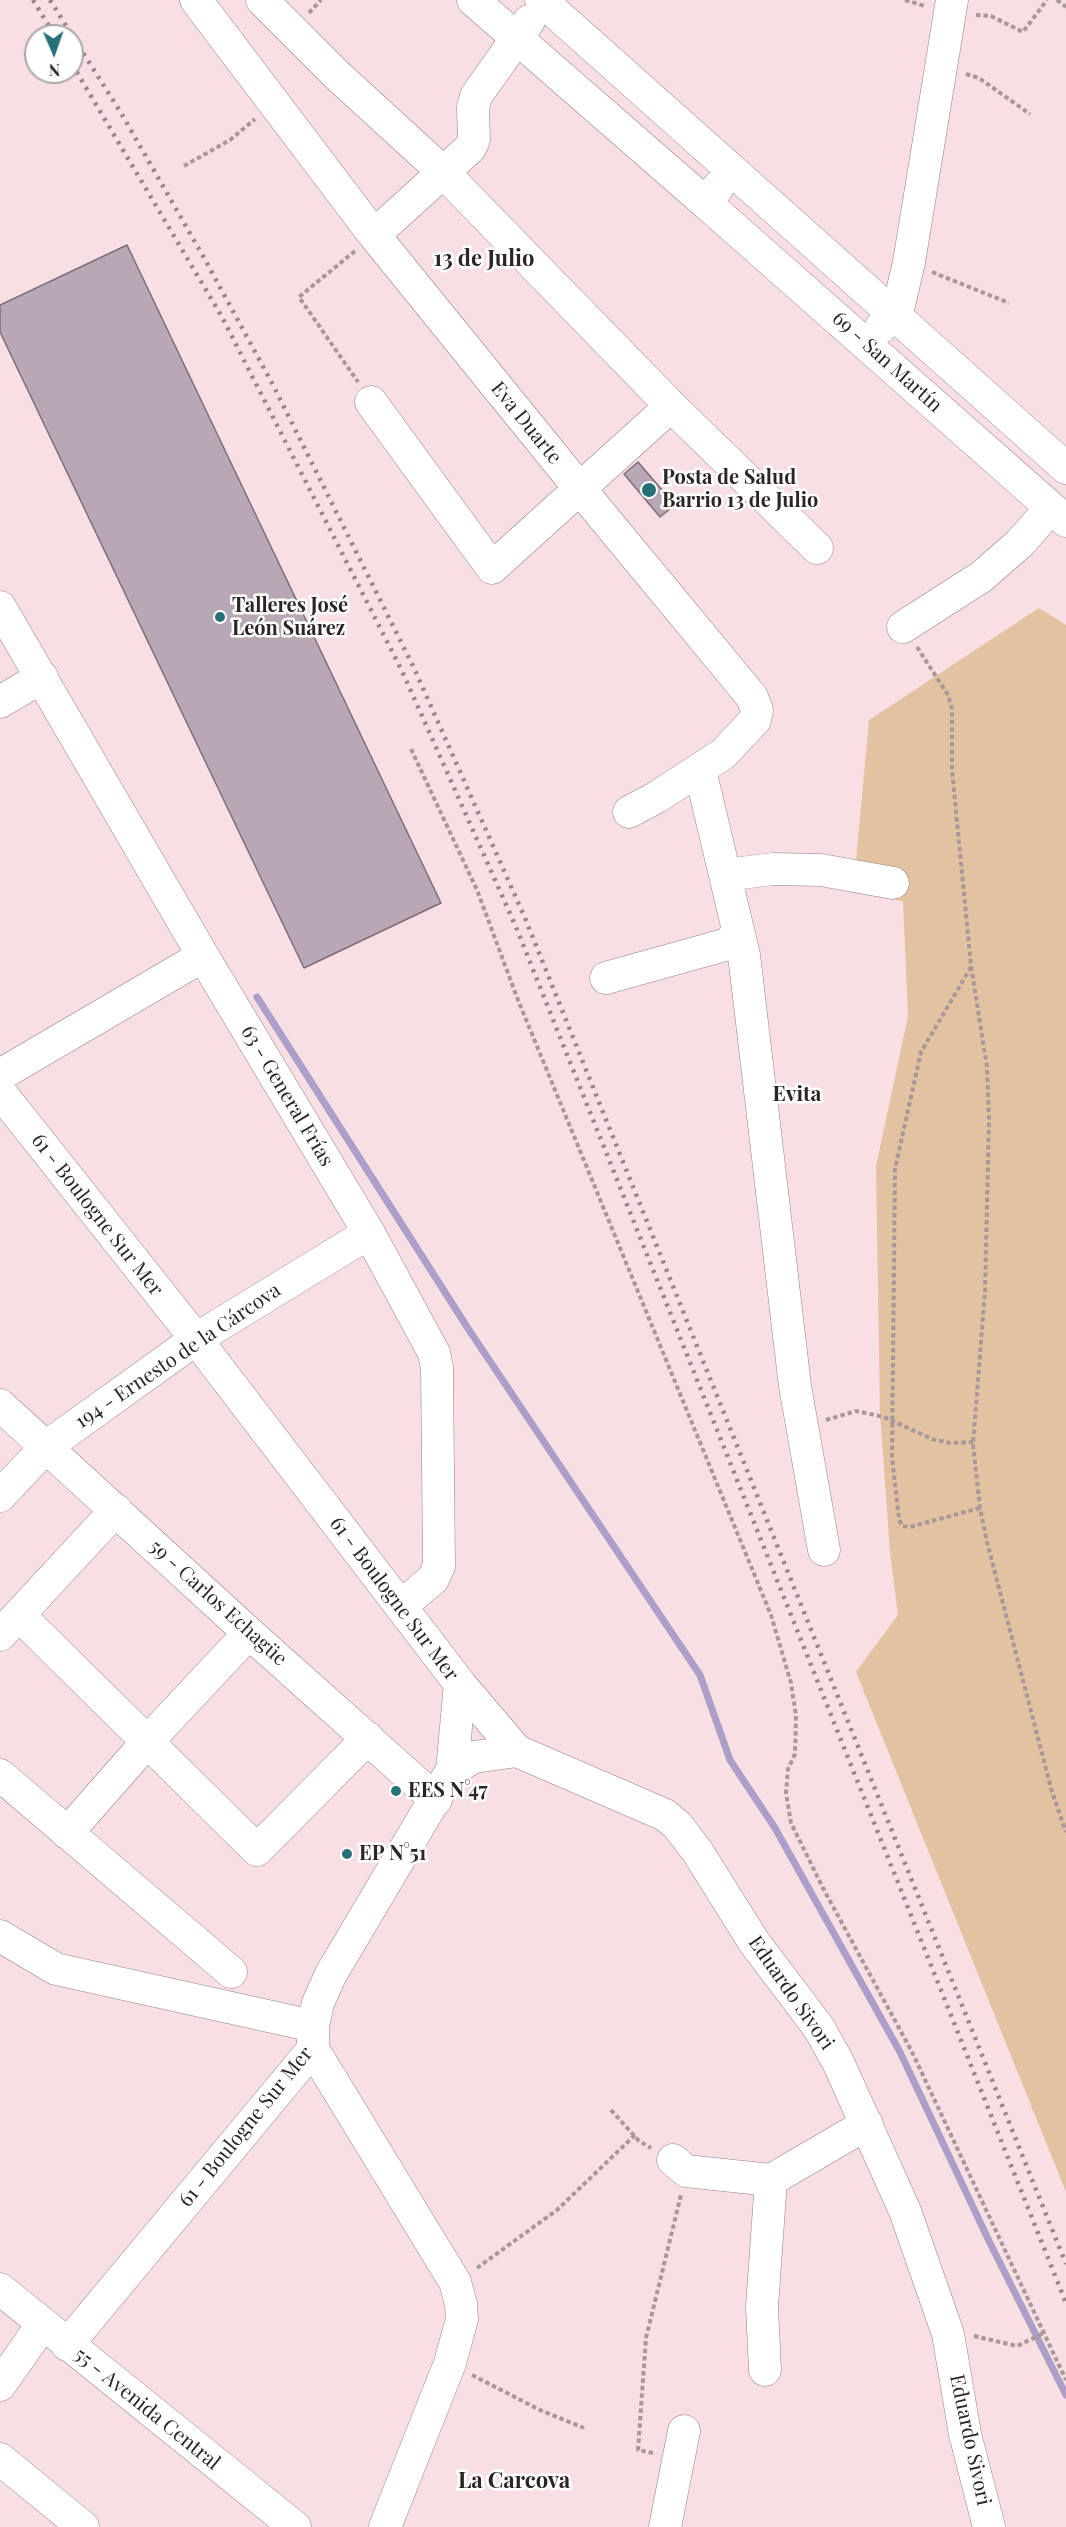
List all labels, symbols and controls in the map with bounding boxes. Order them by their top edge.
north arrow [24,24,84,84]
text: N [48,60,61,81]
district label: 13 de Julio [434,246,534,272]
street label: 69 - San Martín [827,307,947,417]
street label: Eva Duarte [486,377,566,469]
place label: Posta de Salud Barrio 13 de Julio [662,466,818,513]
marker: Posta de Salud Barrio 13 de Julio [640,481,658,499]
place label: Talleres José León Suárez [232,594,348,641]
marker: Talleres José León Suárez [213,610,227,624]
street label: 63 - General Frías [235,1021,339,1171]
district label: Evita [773,1081,821,1107]
street label: 61 - Boulogne Sur Mer [26,1129,168,1301]
street label: 194 - Ernesto de la Cárcova [71,1278,285,1434]
street label: 61 - Boulogne Sur Mer [324,1512,464,1686]
street label: 59 - Carlos Echagüe [144,1535,292,1671]
place label: EES N°47 [408,1779,488,1803]
marker: EES N°47 [389,1784,403,1798]
place label: EP N°51 [359,1842,426,1866]
marker: EP N°51 [340,1847,354,1861]
street label: Eduardo Sivori [743,1931,839,2055]
street label: 61 - Boulogne Sur Mer [174,2042,318,2212]
street label: 55 - Avenida Central [69,2343,225,2475]
street label: Eduardo Sivori [944,2372,996,2508]
district label: La Carcova [458,2468,570,2494]

